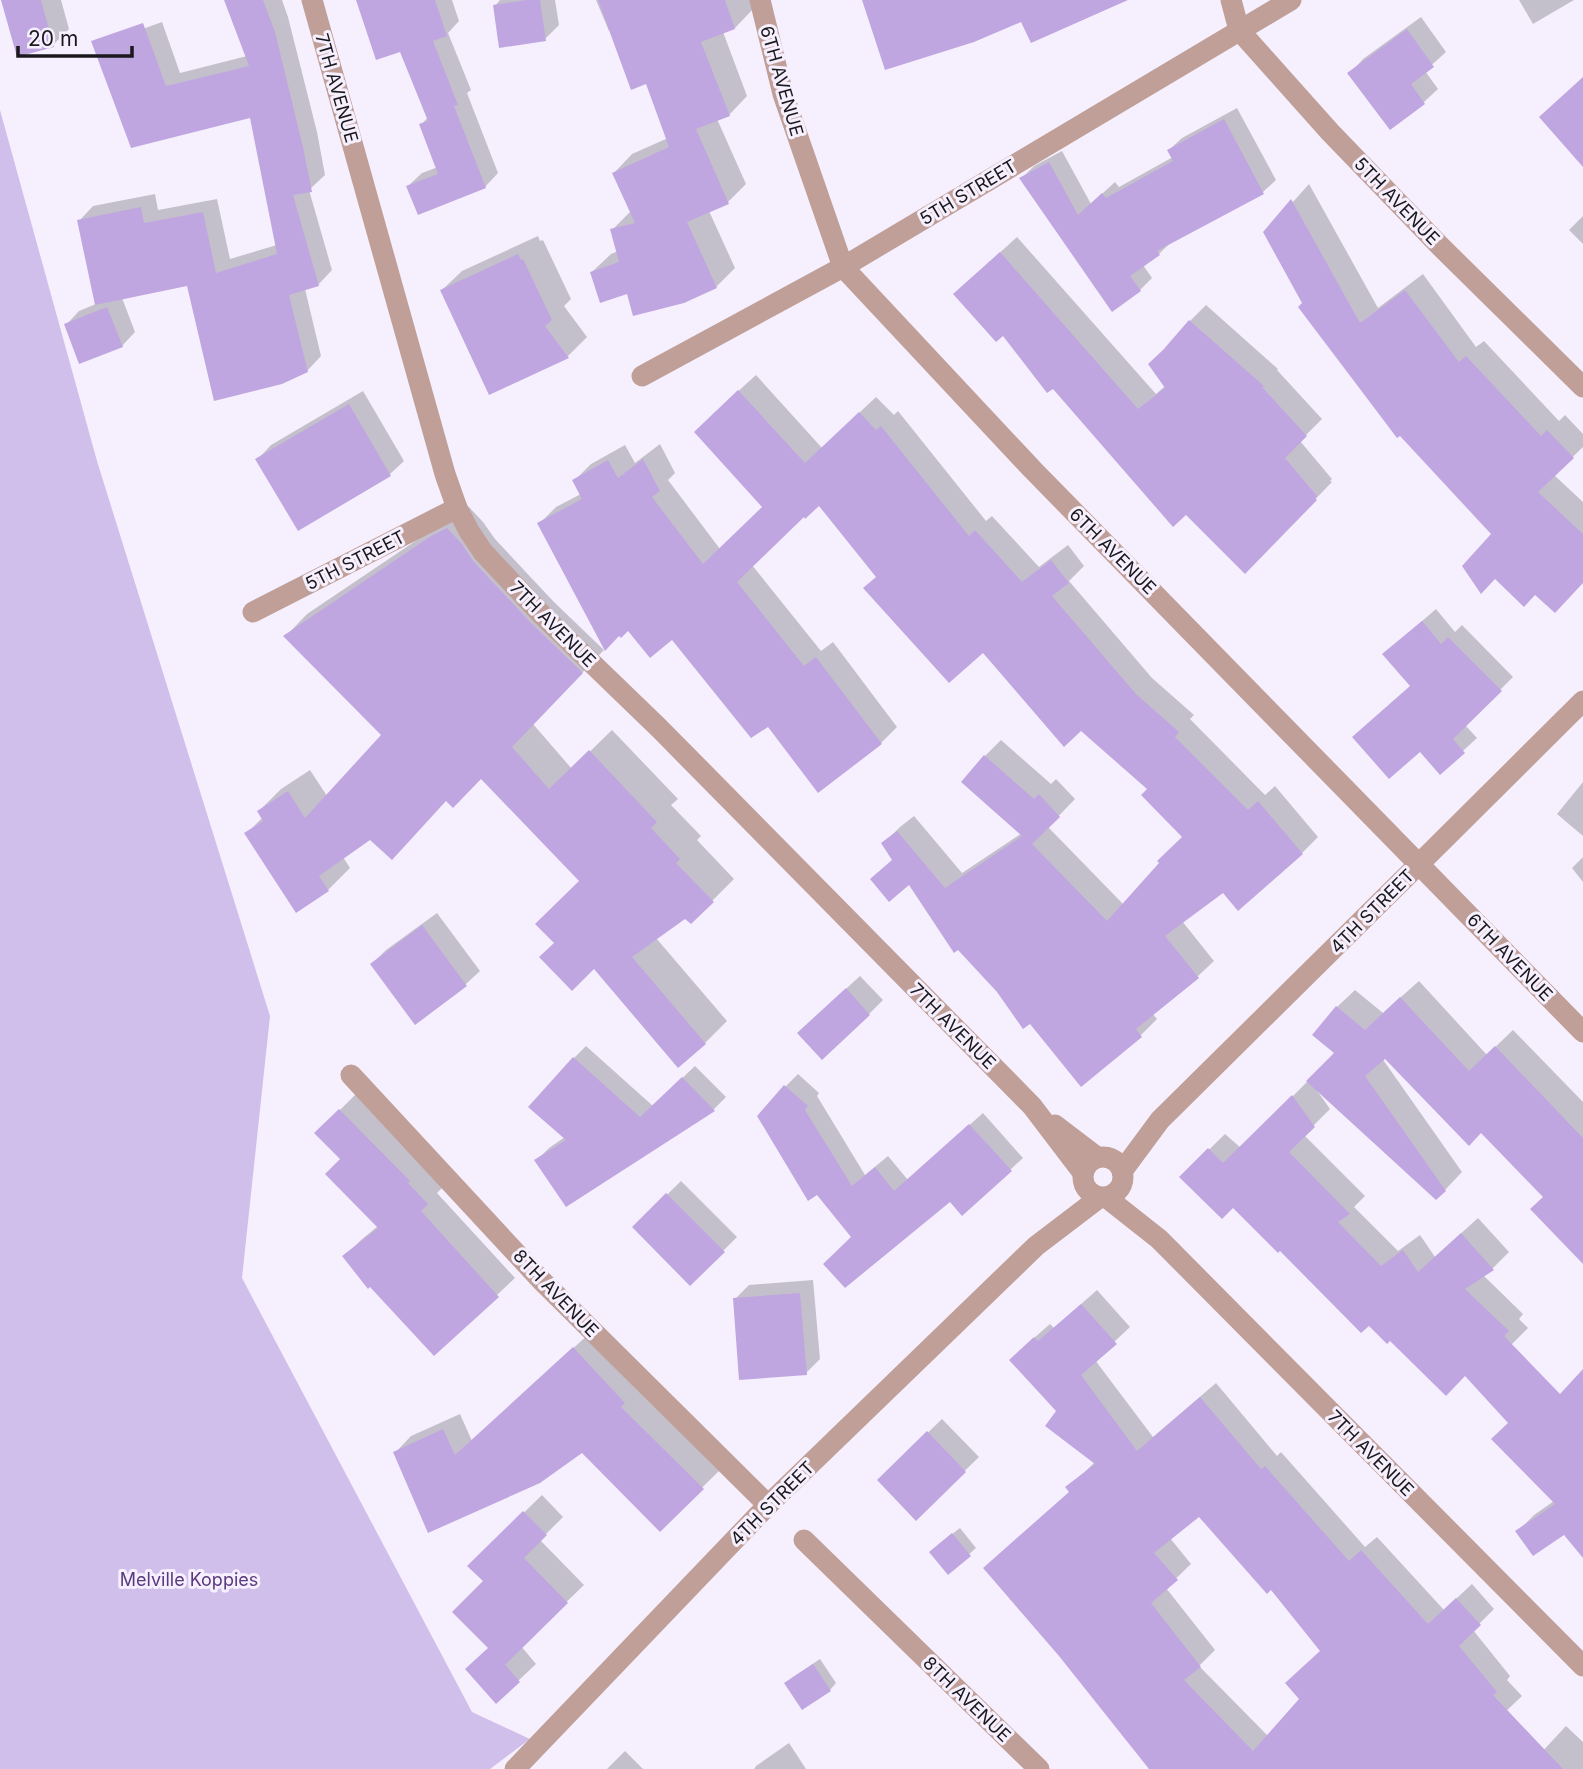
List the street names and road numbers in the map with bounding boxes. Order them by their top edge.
street label: 6TH AVENUE [756,24,808,138]
street label: 7TH AVENUE [311,31,363,145]
street label: 5TH AVENUE [1350,153,1444,249]
street label: 5TH STREET [916,155,1020,229]
street label: 6TH AVENUE [1065,503,1161,599]
street label: 5TH STREET [302,526,408,594]
street label: 7TH AVENUE [506,577,600,671]
street label: 4TH STREET [1326,865,1418,957]
street label: 6TH AVENUE [1463,909,1557,1005]
street label: 7TH AVENUE [906,979,1000,1073]
street label: 8TH AVENUE [509,1245,603,1341]
street label: 7TH AVENUE [1324,1406,1418,1500]
street label: 4TH STREET [726,1457,818,1549]
street label: 8TH AVENUE [919,1652,1015,1746]

